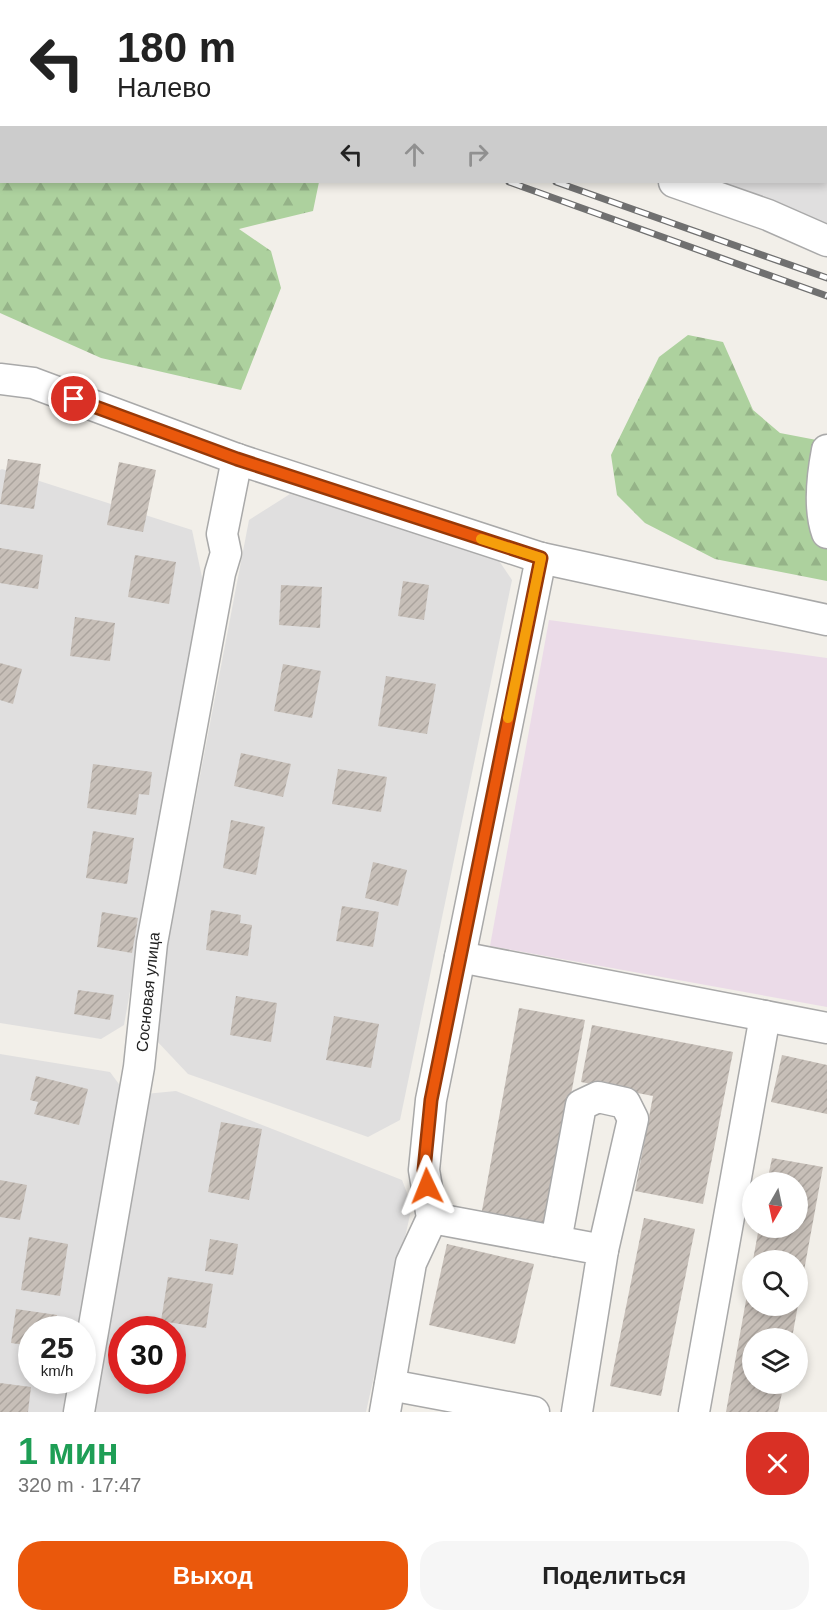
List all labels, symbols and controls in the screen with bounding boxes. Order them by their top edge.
icon: left [18,24,96,102]
text: 180 m [117,24,236,71]
text: Налево [117,73,211,103]
icon: left [335,138,368,171]
icon: ahead [398,138,431,171]
icon: right [461,138,494,171]
pin [48,373,99,424]
icon: arrive [57,382,90,415]
street label: Сосновая улица [133,931,163,1053]
position arrow [395,1154,459,1218]
north arrow [742,1172,808,1238]
map controls [742,1172,808,1394]
button: search [742,1250,808,1316]
speed limit sign: 30 [108,1316,186,1394]
button: layers [742,1328,808,1394]
text: 25 [40,1331,74,1364]
text: km/h [41,1362,73,1379]
text: 1 мин [18,1431,119,1472]
button: close [746,1432,809,1495]
text: 320 m · 17:47 [18,1474,141,1496]
button: Выход [18,1541,408,1610]
button: Поделиться [420,1541,809,1610]

